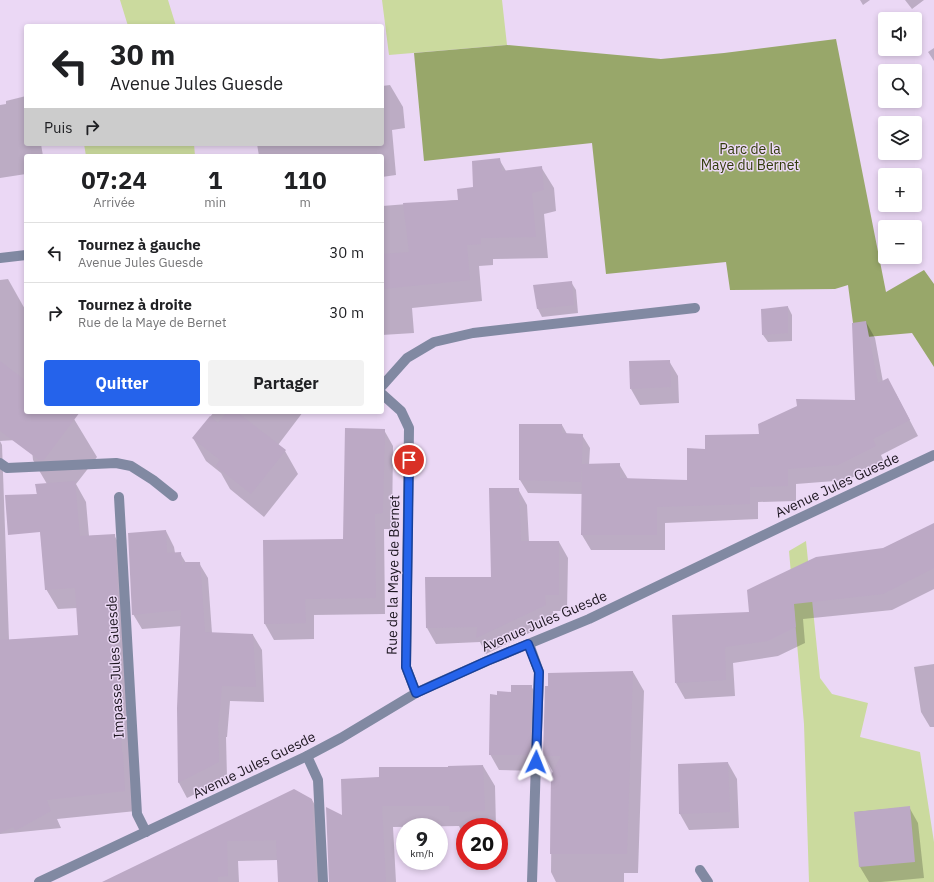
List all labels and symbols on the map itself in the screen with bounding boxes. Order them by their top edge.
park label: Parc de la Maye du Bernet [701,140,799,174]
pin [392,443,426,477]
street label: Avenue Jules Guesde [772,448,902,522]
street label: Rue de la Maye de Bernet [383,495,403,655]
street label: Avenue Jules Guesde [478,586,610,656]
street label: Impasse Jules Guesde [102,595,128,739]
street label: Avenue Jules Guesde [189,727,319,803]
position arrow [515,741,557,783]
speed limit sign: 20 [456,818,508,870]

